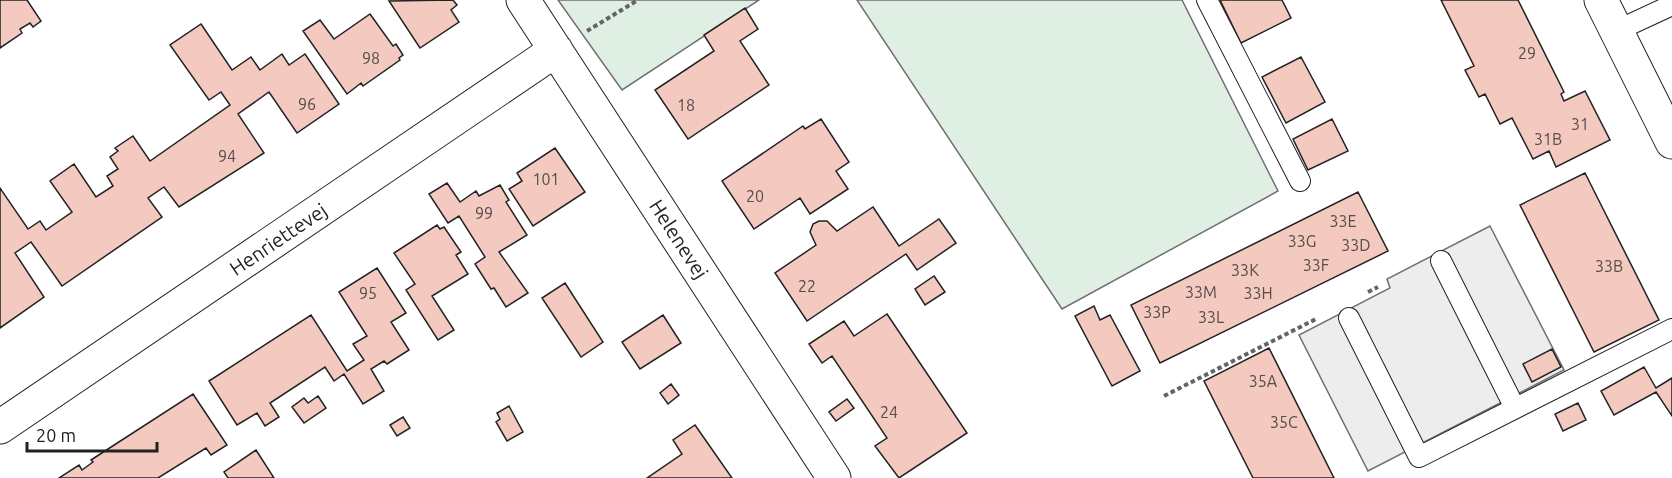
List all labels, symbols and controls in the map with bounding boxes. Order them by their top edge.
house number: 29 [1518,44,1536,62]
house number: 98 [362,49,380,67]
house number: 96 [298,95,316,113]
house number: 18 [677,96,695,114]
house number: 31 [1571,115,1589,133]
house number: 31B [1534,130,1562,148]
house number: 94 [218,147,236,165]
house number: 101 [532,170,560,188]
house number: 20 [746,187,764,205]
street label: Helenevej [645,195,713,283]
street label: Henriettevej [225,198,331,280]
house number: 99 [475,204,493,222]
house number: 33E [1329,212,1357,230]
house number: 33G [1288,232,1316,250]
house number: 33D [1341,236,1371,254]
house number: 33F [1303,256,1329,274]
house number: 33B [1595,257,1623,275]
house number: 33K [1231,261,1259,279]
house number: 22 [798,277,816,295]
house number: 33M [1185,283,1217,301]
house number: 95 [359,284,377,302]
house number: 33H [1243,284,1273,302]
house number: 33P [1143,303,1171,321]
house number: 33L [1198,308,1224,326]
house number: 35A [1249,372,1278,390]
house number: 24 [880,403,898,421]
house number: 35C [1270,413,1298,431]
scale bar [27,415,158,453]
text: 20 m [36,425,76,445]

